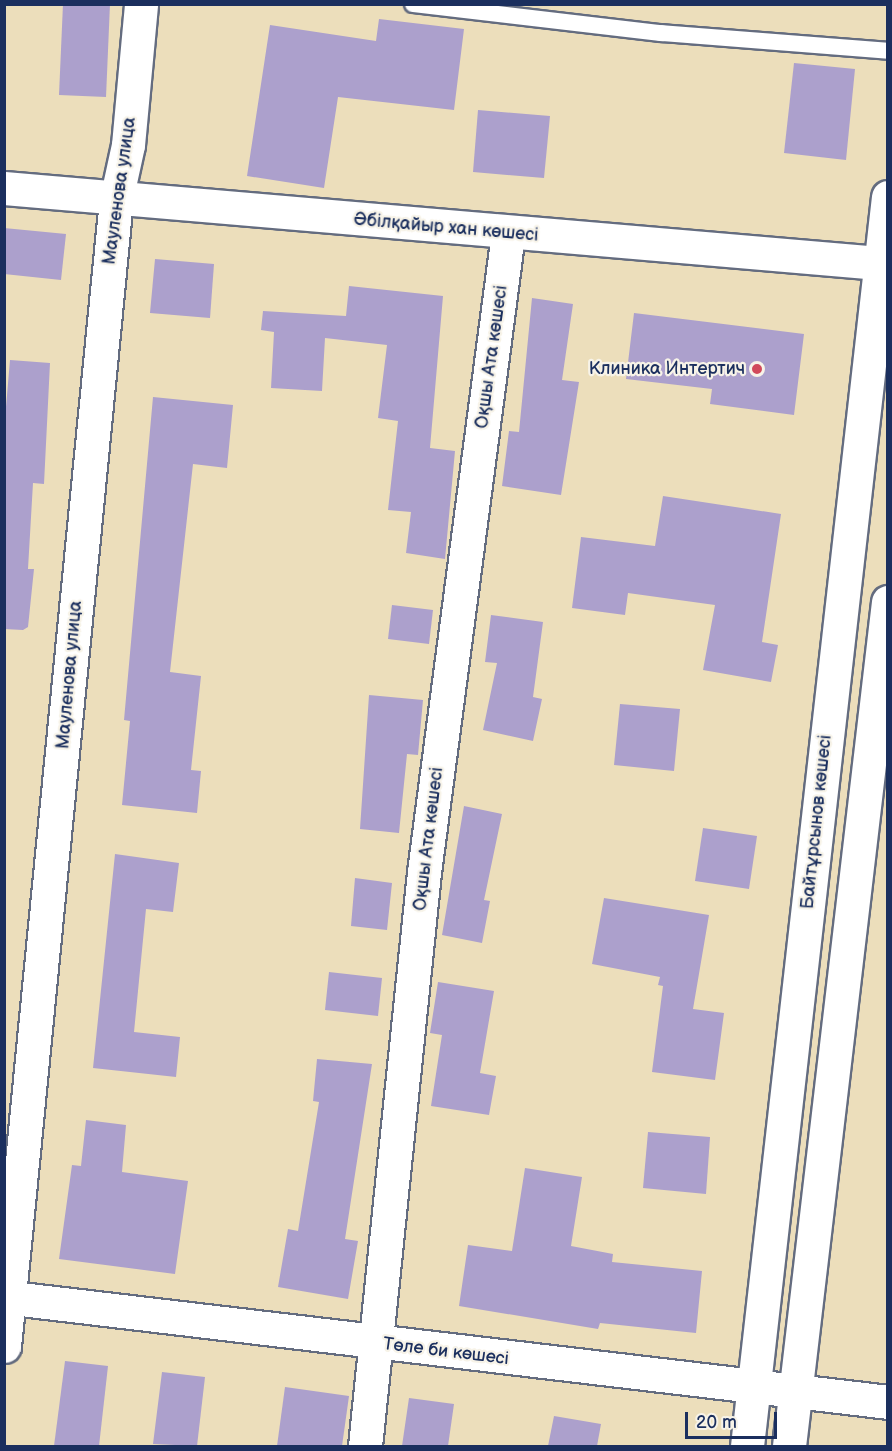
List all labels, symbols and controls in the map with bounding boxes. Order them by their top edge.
street label: Мауленова улица [99,116,141,266]
street label: Әбілқайыр хан көшесі [353,209,539,247]
street label: Оқшы Ата көшесі [471,284,513,430]
place label: Клиника Интертич [589,358,745,380]
marker: Клиника Интертич [750,362,764,376]
street label: Мауленова улица [53,600,87,750]
street label: Байтұрсынов көшесі [797,734,837,910]
street label: Оқшы Ата көшесі [409,766,449,912]
street label: Төле би көшесі [382,1334,510,1370]
scale bar [688,1400,780,1438]
text: 20 m [696,1412,737,1433]

